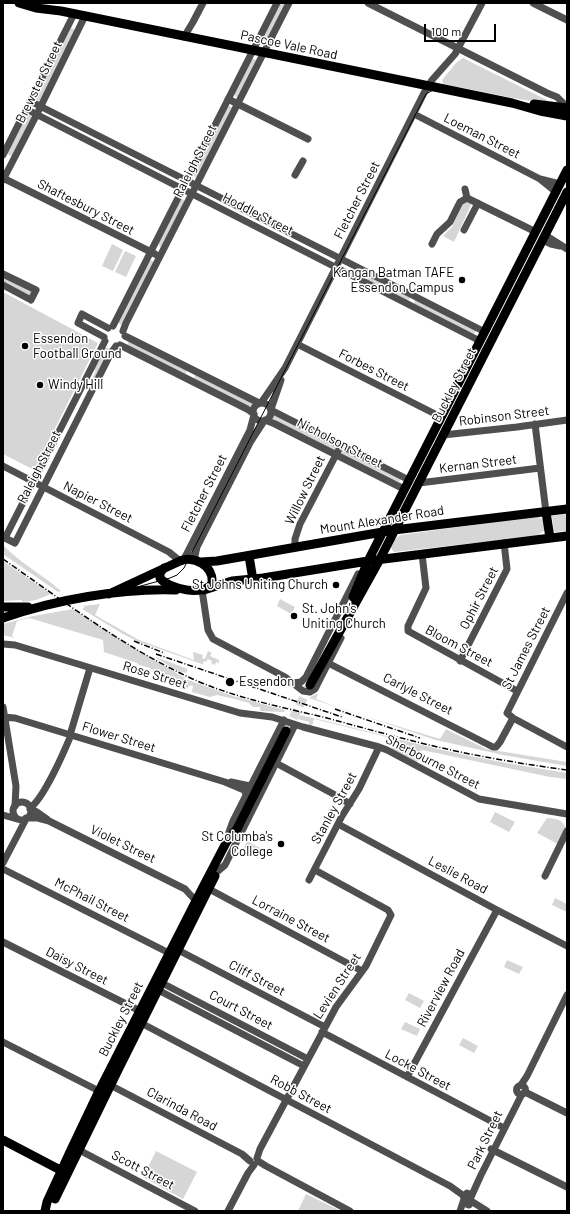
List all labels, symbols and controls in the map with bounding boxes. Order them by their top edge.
scale bar [426,16,498,42]
text: 100 m [431,24,461,38]
street label: Pascoe Vale Road [239,27,339,63]
street label: Brewster Street [12,39,66,125]
street label: Loeman Street [441,110,523,162]
street label: Raleigh Street [170,122,220,200]
street label: Fletcher Street [331,159,383,241]
street label: Shaftesbury Street [35,176,137,238]
street label: Hoddle Street [220,189,296,239]
place label: Kangan Batman TAFE Essendon Campus [333,265,454,296]
marker: Kangan Batman TAFE Essendon Campus [457,275,467,285]
place label: Essendon Football Ground [33,331,122,362]
marker: Essendon Football Ground [20,341,30,351]
street label: Buckley Street [428,345,480,425]
street label: Forbes Street [336,346,412,394]
place label: Windy Hill [48,377,103,393]
marker: Windy Hill [35,380,45,390]
street label: Robinson Street [458,403,550,429]
street label: Nicholson Street [294,415,386,471]
street label: Raleigh Street [14,428,64,506]
street label: Kernan Street [438,451,518,477]
street label: Fletcher Street [178,452,230,534]
street label: Willow Street [282,453,328,527]
street label: Napier Street [61,478,135,526]
street label: Mount Alexander Road [319,503,445,537]
street label: Ophir Street [457,564,501,632]
place label: St Johns Uniting Church [192,577,328,593]
marker: St Johns Uniting Church [331,580,341,590]
place label: St. John's Uniting Church [302,601,386,632]
street label: St James Street [498,604,554,692]
marker: St. John's Uniting Church [289,611,299,621]
street label: Bloom Street [423,622,495,670]
street label: Rose Street [121,658,189,692]
street label: Carlyle Street [381,670,455,718]
place label: Essendon [239,674,294,690]
marker: Essendon [224,676,236,688]
street label: Flower Street [80,718,158,756]
street label: Sherbourne Street [383,731,483,793]
street label: Stanley Street [308,769,360,847]
street label: Violet Street [88,821,158,867]
place label: St Columba's College [201,829,273,860]
marker: St Columba's College [276,839,286,849]
street label: Leslie Road [426,853,490,897]
street label: McPhail Street [52,874,132,926]
street label: Lorraine Street [249,892,333,946]
street label: Daisy Street [43,944,111,988]
street label: Riverview Road [414,946,468,1030]
street label: Levien Street [310,950,364,1022]
street label: Cliff Street [226,957,288,999]
street label: Buckley Street [95,979,147,1059]
street label: Court Street [207,987,275,1033]
street label: Locke Street [382,1046,454,1094]
street label: Robb Street [268,1071,334,1117]
street label: Clarinda Road [144,1084,220,1134]
street label: Park Street [464,1108,506,1172]
street label: Scott Street [109,1147,177,1193]

